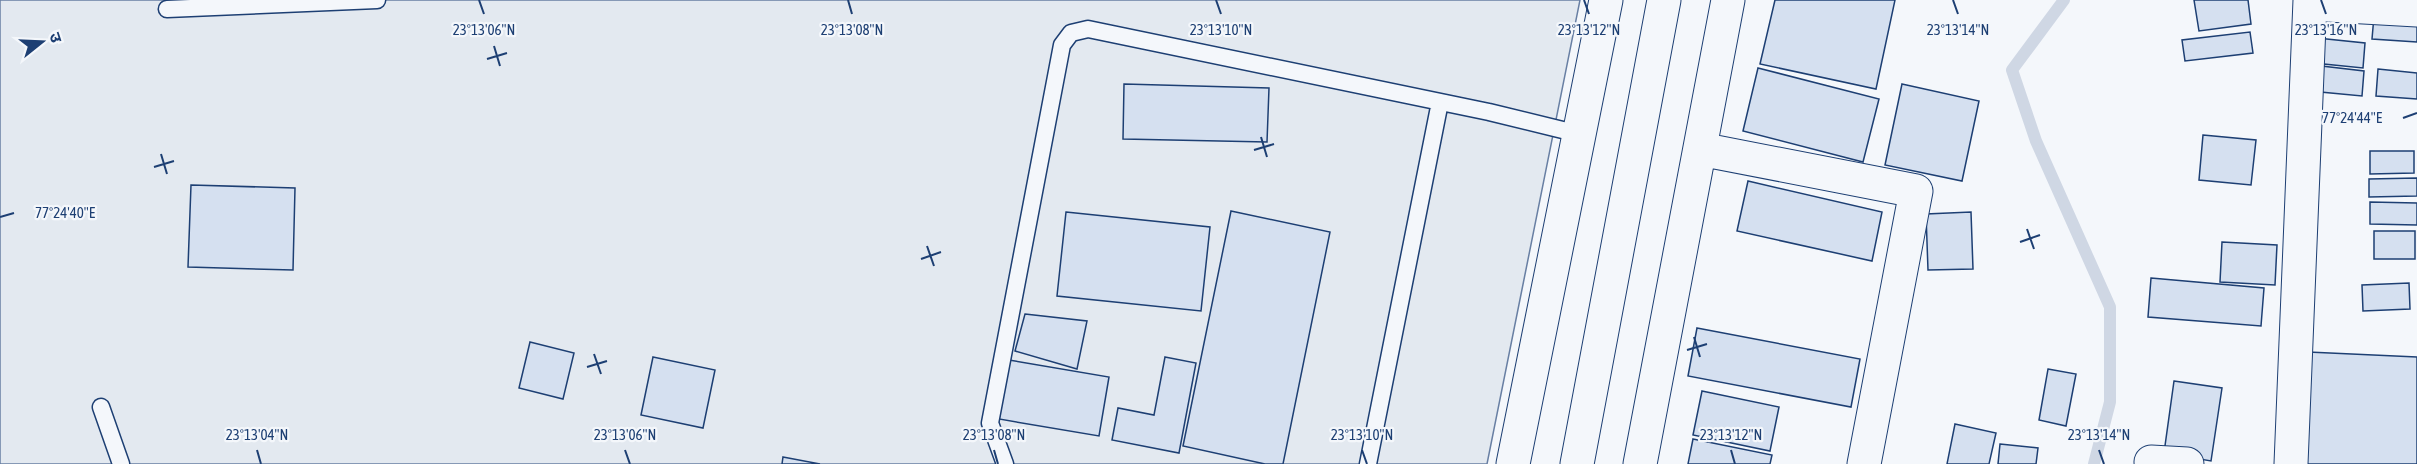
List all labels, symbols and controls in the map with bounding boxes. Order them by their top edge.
north arrow [12,12,72,72]
text: 23°13'06"N [453,21,515,38]
text: 23°13'08"N [821,21,883,38]
text: 23°13'10"N [1190,21,1252,38]
text: 23°13'12"N [1558,21,1620,38]
text: 23°13'14"N [1927,21,1989,38]
text: 23°13'16"N [2295,21,2357,38]
text: उ [46,30,66,45]
text: 77°24'44"E [2322,109,2383,126]
text: 77°24'40"E [35,204,96,221]
text: 23°13'04"N [226,426,288,443]
text: 23°13'06"N [594,426,656,443]
text: 23°13'08"N [963,426,1025,443]
text: 23°13'10"N [1331,426,1393,443]
text: 23°13'12"N [1700,426,1762,443]
text: 23°13'14"N [2068,426,2130,443]

